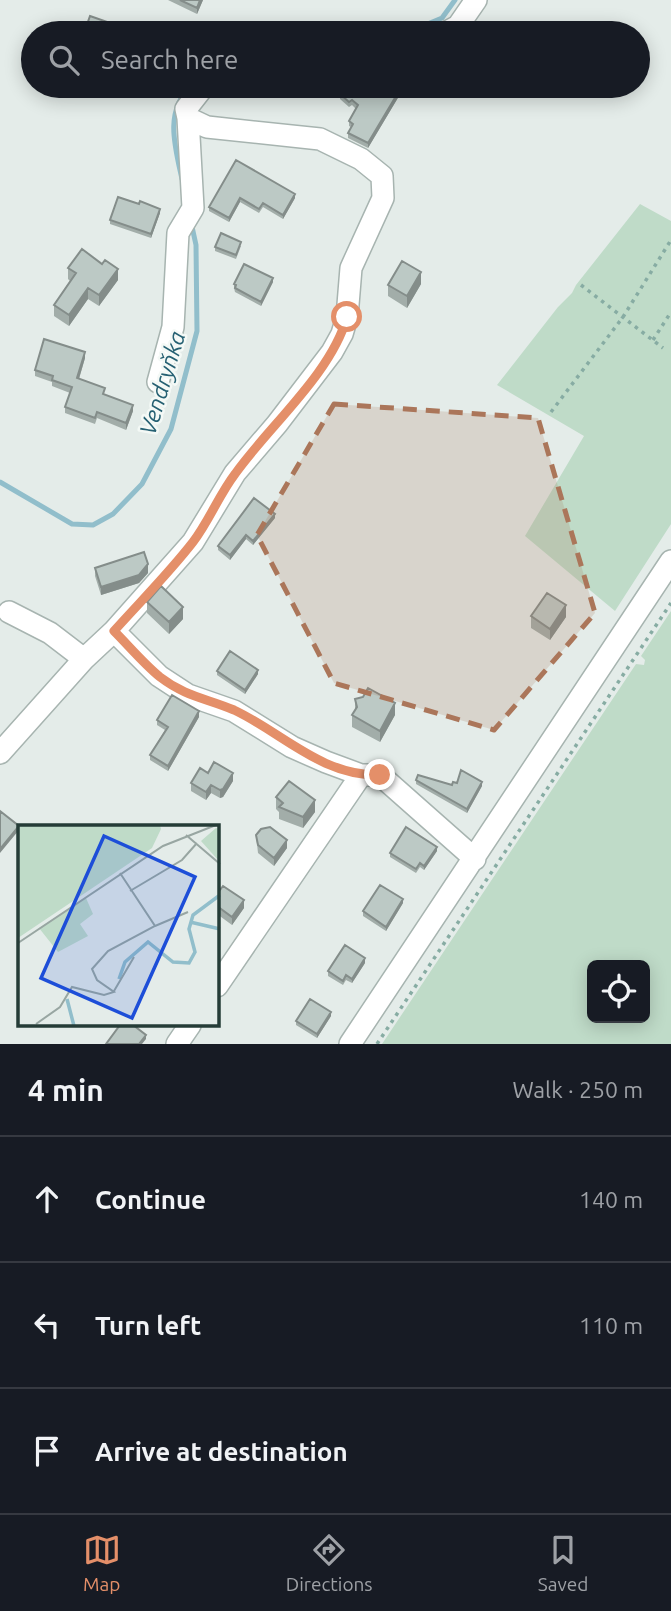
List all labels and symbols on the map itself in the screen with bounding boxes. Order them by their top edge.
route start [331,301,362,332]
water label: Vendryňka [134,328,190,438]
route end [364,759,395,790]
inset map [18,825,219,1026]

